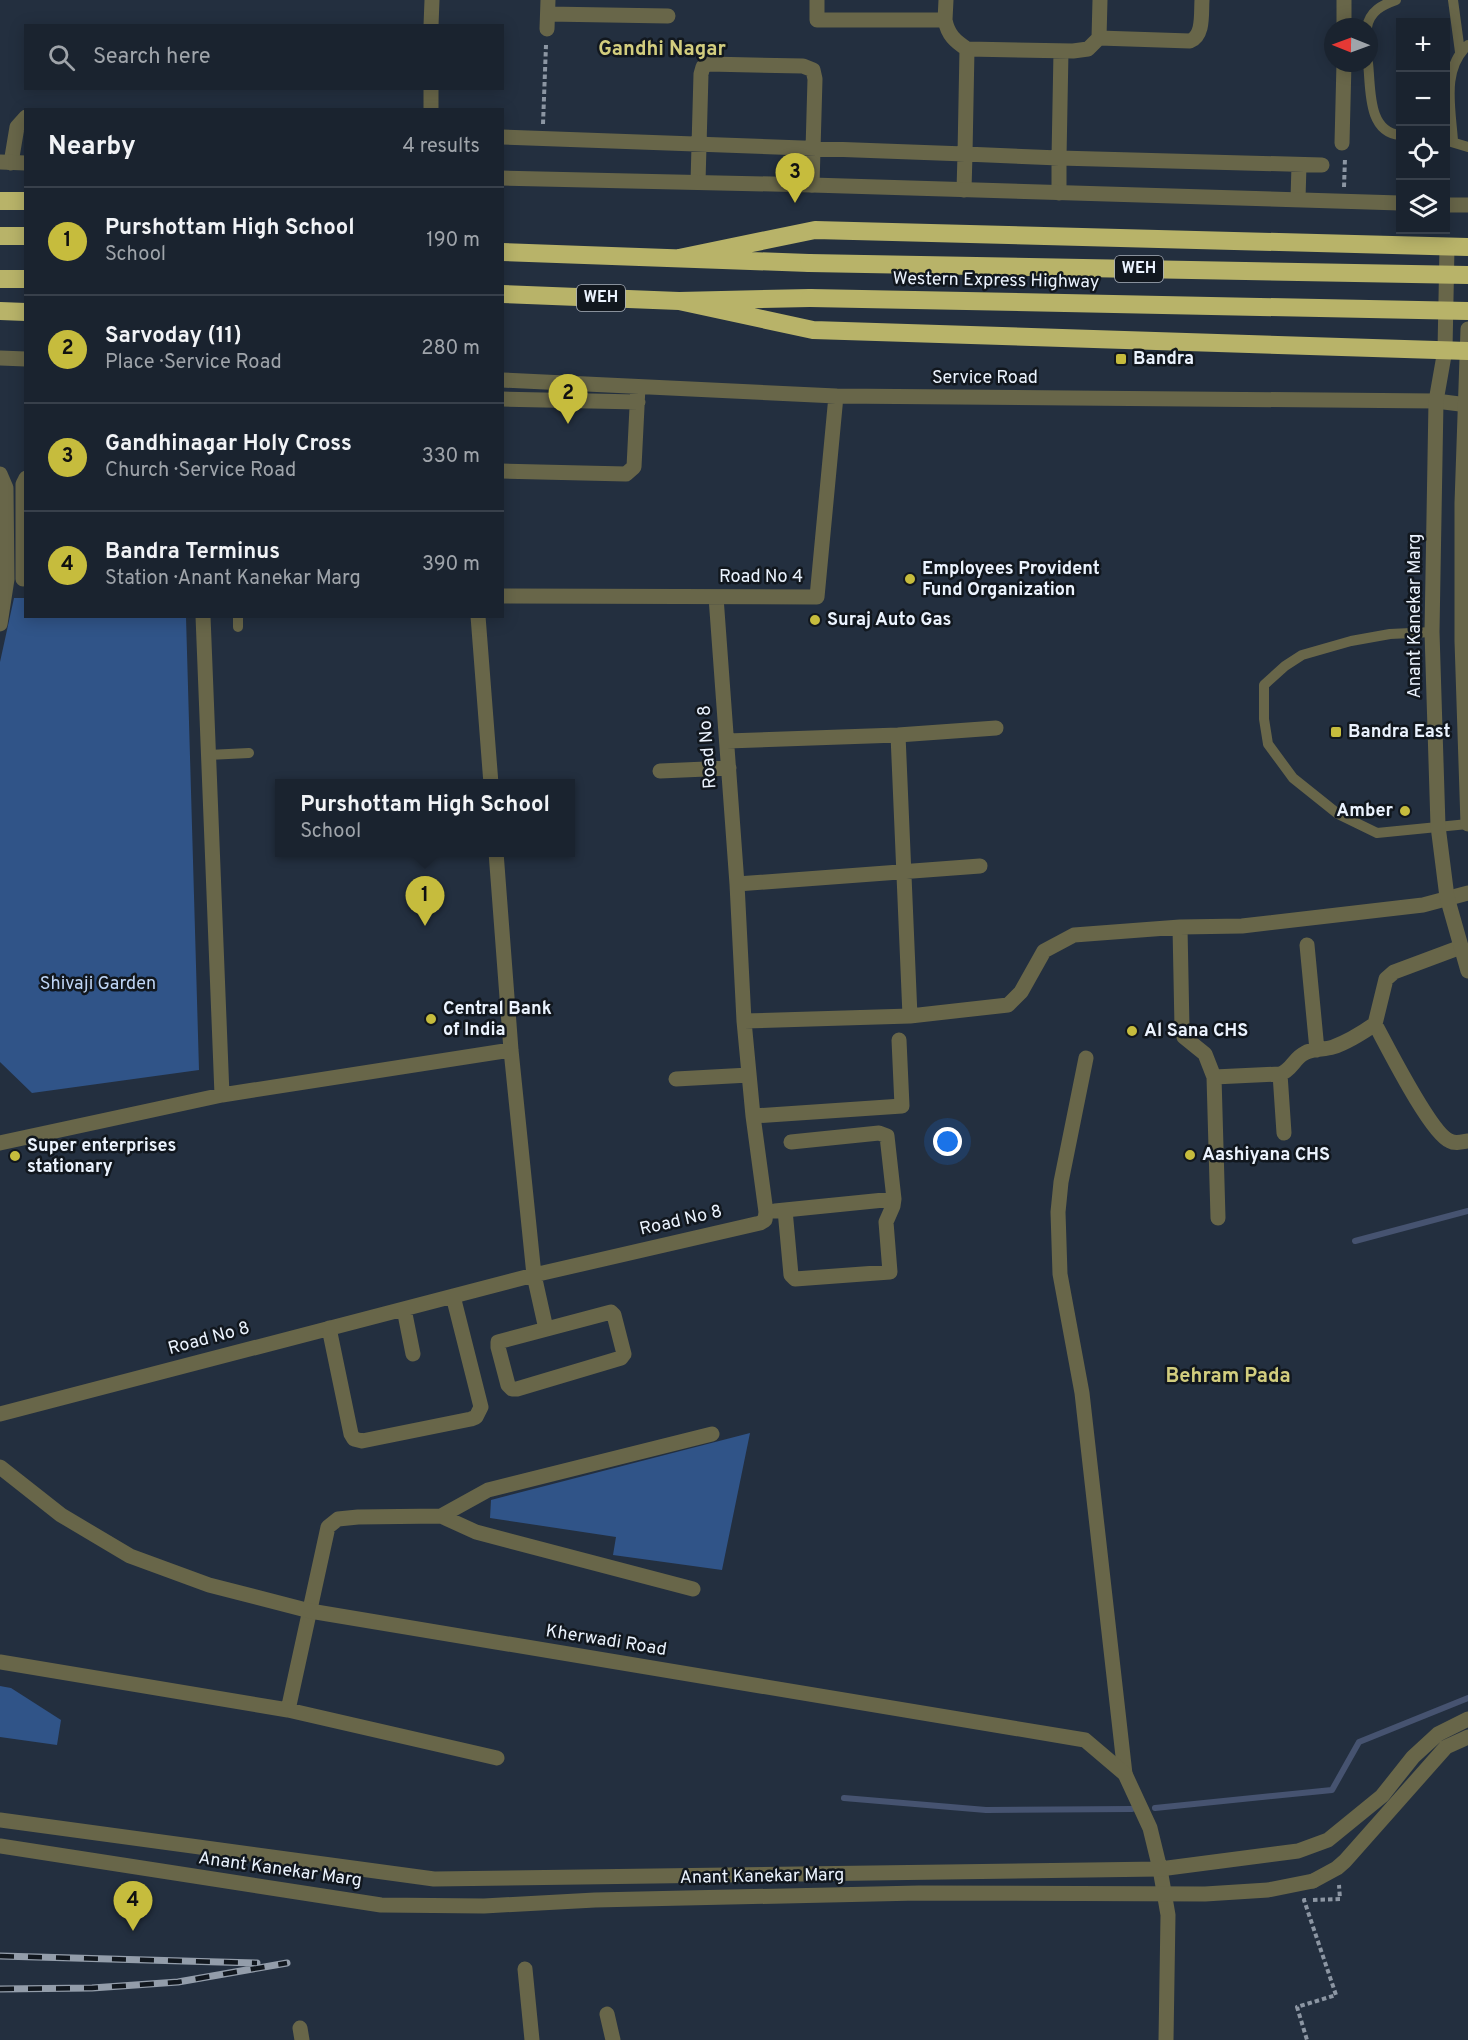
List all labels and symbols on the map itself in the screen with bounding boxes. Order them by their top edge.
north arrow [1324,18,1378,72]
district label: Gandhi Nagar [598,37,726,63]
pin: 3 [776,154,814,203]
road number: WEH [1115,256,1163,282]
street label: Western Express Highway [892,268,1100,294]
road number: WEH [577,285,625,311]
place label: Bandra [1133,348,1194,371]
marker: Bandra [1114,352,1128,366]
street label: Service Road [932,367,1038,390]
pin: 2 [548,374,588,424]
street label: Anant Kanekar Marg [1404,534,1427,698]
place label: Employees Provident Fund Organization [922,558,1100,602]
street label: Road No 4 [719,566,803,589]
marker: Employees Provident Fund Organization [903,572,917,586]
place label: Suraj Auto Gas [827,609,951,632]
marker: Suraj Auto Gas [808,613,822,627]
street label: Road No 8 [694,704,722,790]
place label: Bandra East [1348,721,1450,744]
marker: Bandra East [1329,725,1343,739]
place label: Amber [1336,800,1394,823]
marker: Amber [1398,804,1412,818]
pin: 1 [406,876,444,926]
park label: Shivaji Garden [40,973,156,996]
place label: Central Bank of India [443,998,552,1042]
marker: Central Bank of India [424,1012,438,1026]
place label: Al Sana CHS [1144,1020,1248,1043]
marker: Al Sana CHS [1125,1024,1139,1038]
your location [933,1127,962,1156]
place label: Super enterprises stationary [27,1135,176,1179]
place label: Aashiyana CHS [1202,1144,1330,1167]
marker: Aashiyana CHS [1183,1148,1197,1162]
marker: Super enterprises stationary [8,1149,22,1163]
street label: Road No 8 [638,1200,724,1242]
street label: Road No 8 [165,1317,253,1361]
district label: Behram Pada [1165,1364,1291,1390]
street label: Kherwadi Road [544,1620,668,1662]
street label: Anant Kanekar Marg [197,1847,363,1893]
street label: Anant Kanekar Marg [679,1864,845,1890]
pin: 4 [114,1882,152,1931]

